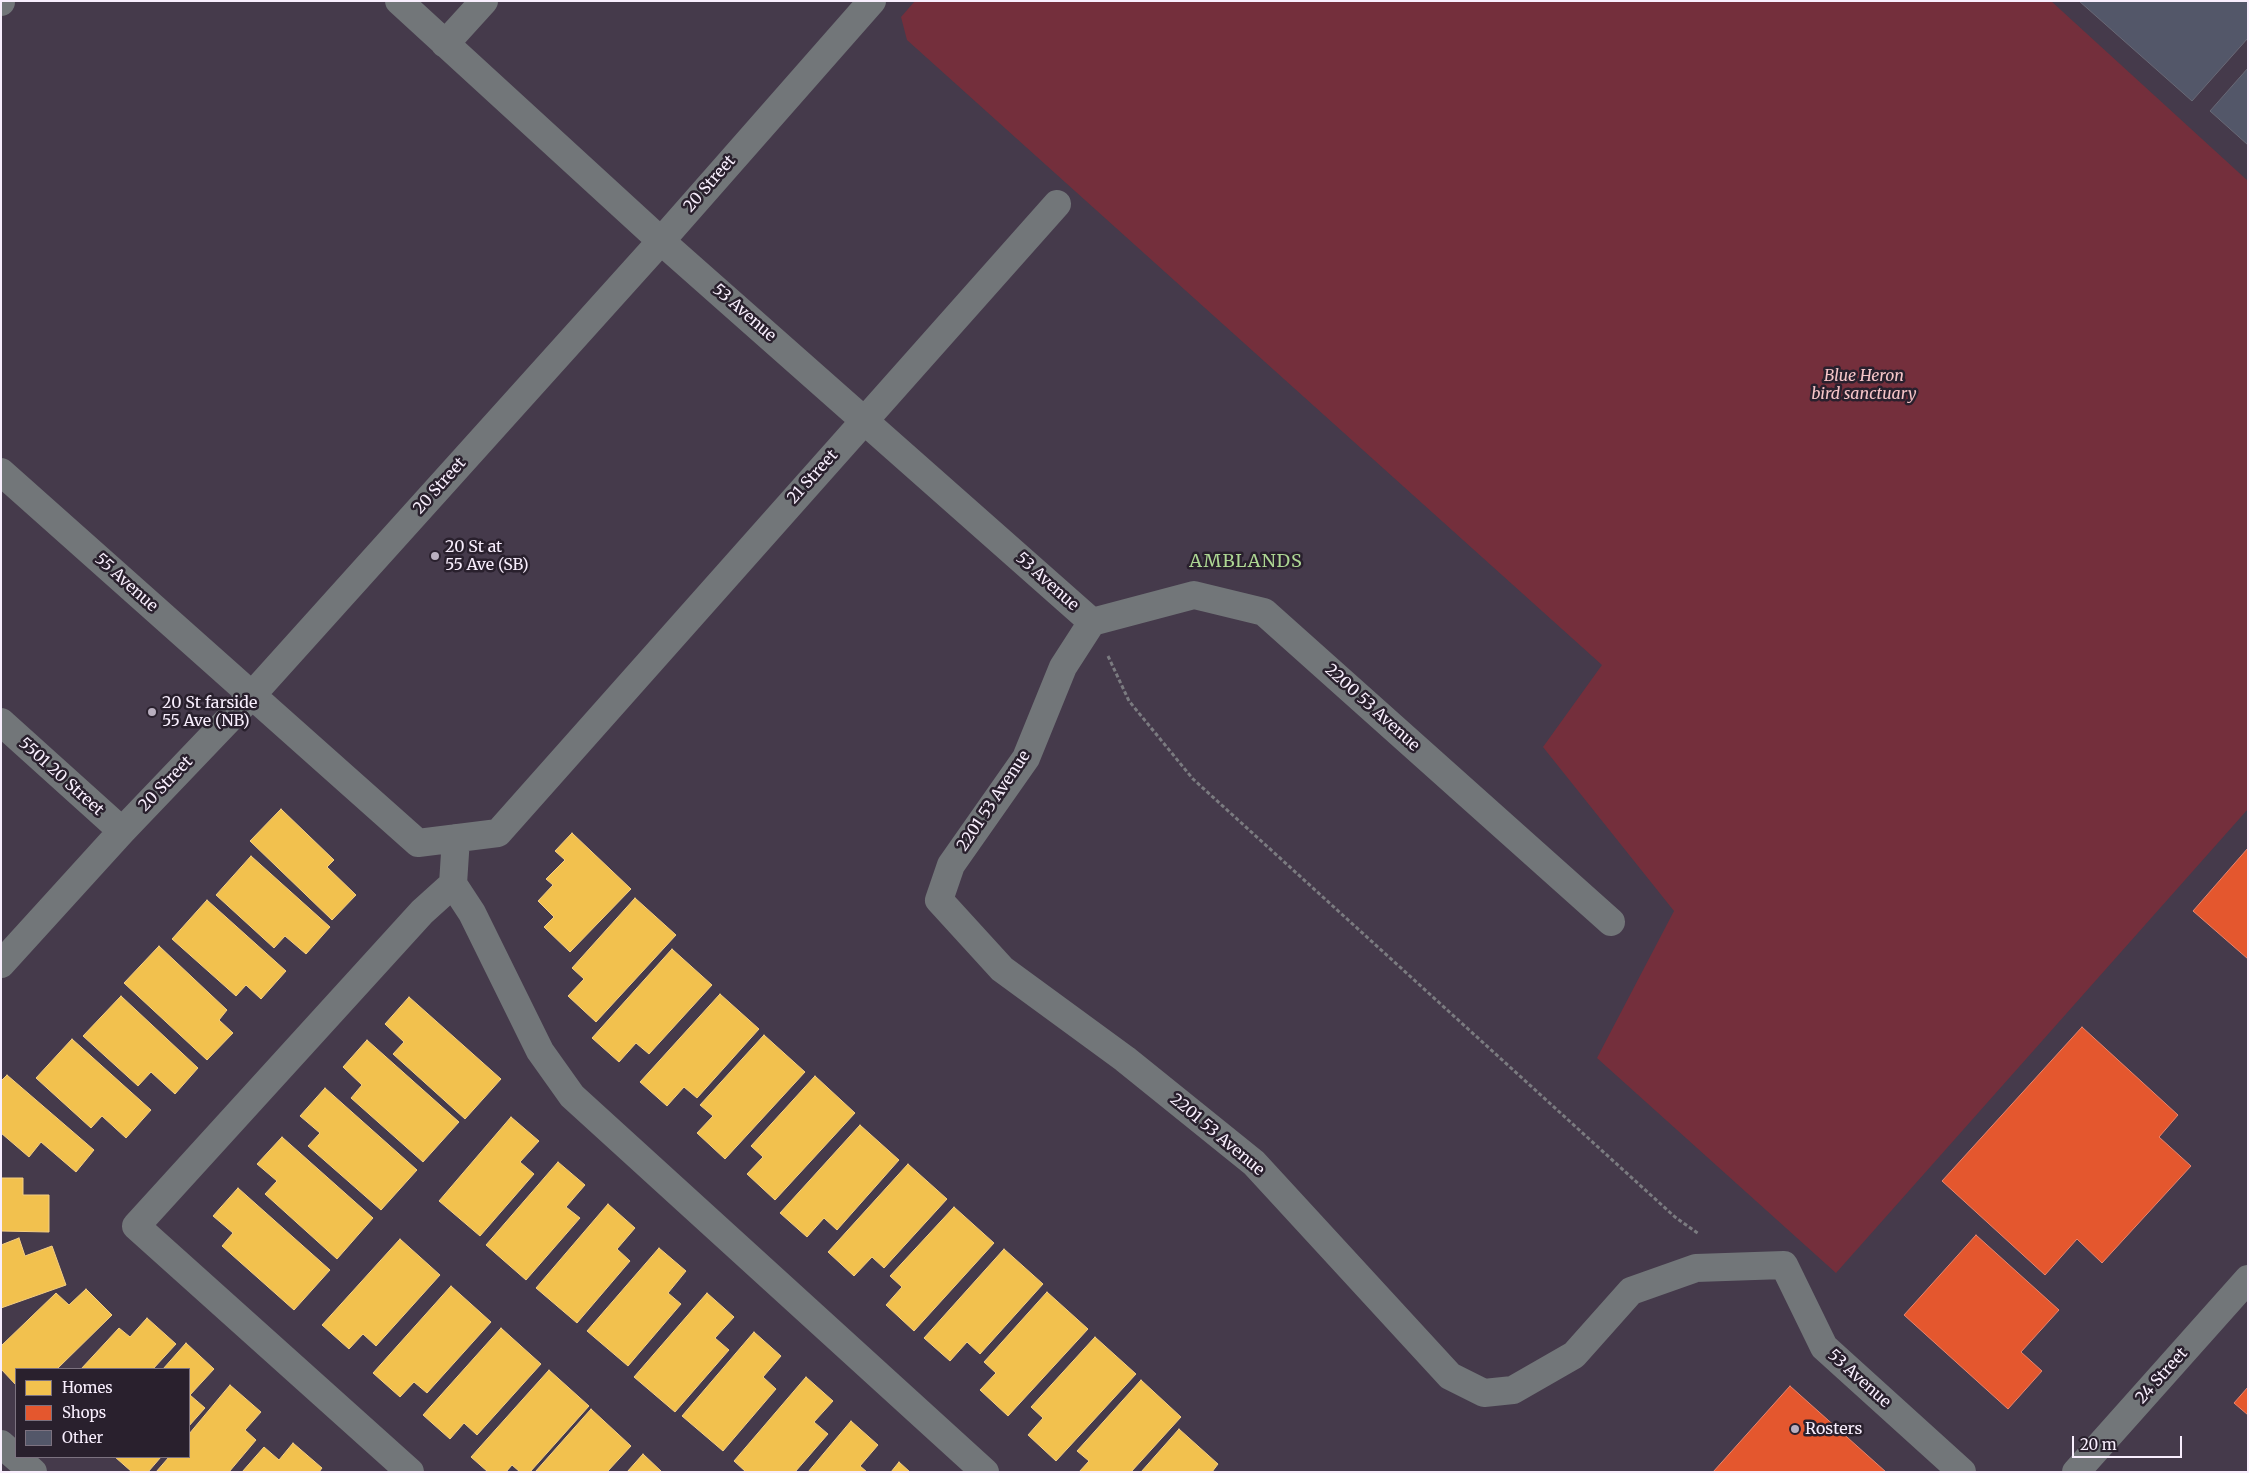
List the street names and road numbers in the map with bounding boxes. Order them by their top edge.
street label: 20 Street [680,152,740,216]
street label: 53 Avenue [708,280,780,346]
street label: 21 Street [784,446,842,508]
street label: 20 Street [410,454,470,518]
street label: 53 Avenue [1012,549,1082,615]
street label: 55 Avenue [91,550,161,616]
street label: 2200 53 Avenue [1321,661,1423,755]
street label: 5501 20 Street [15,734,107,820]
street label: 2201 53 Avenue [953,747,1035,855]
street label: 20 Street [135,752,197,816]
street label: 2201 53 Avenue [1166,1090,1268,1180]
street label: 24 Street [2132,1344,2192,1408]
street label: 53 Avenue [1824,1346,1894,1412]

